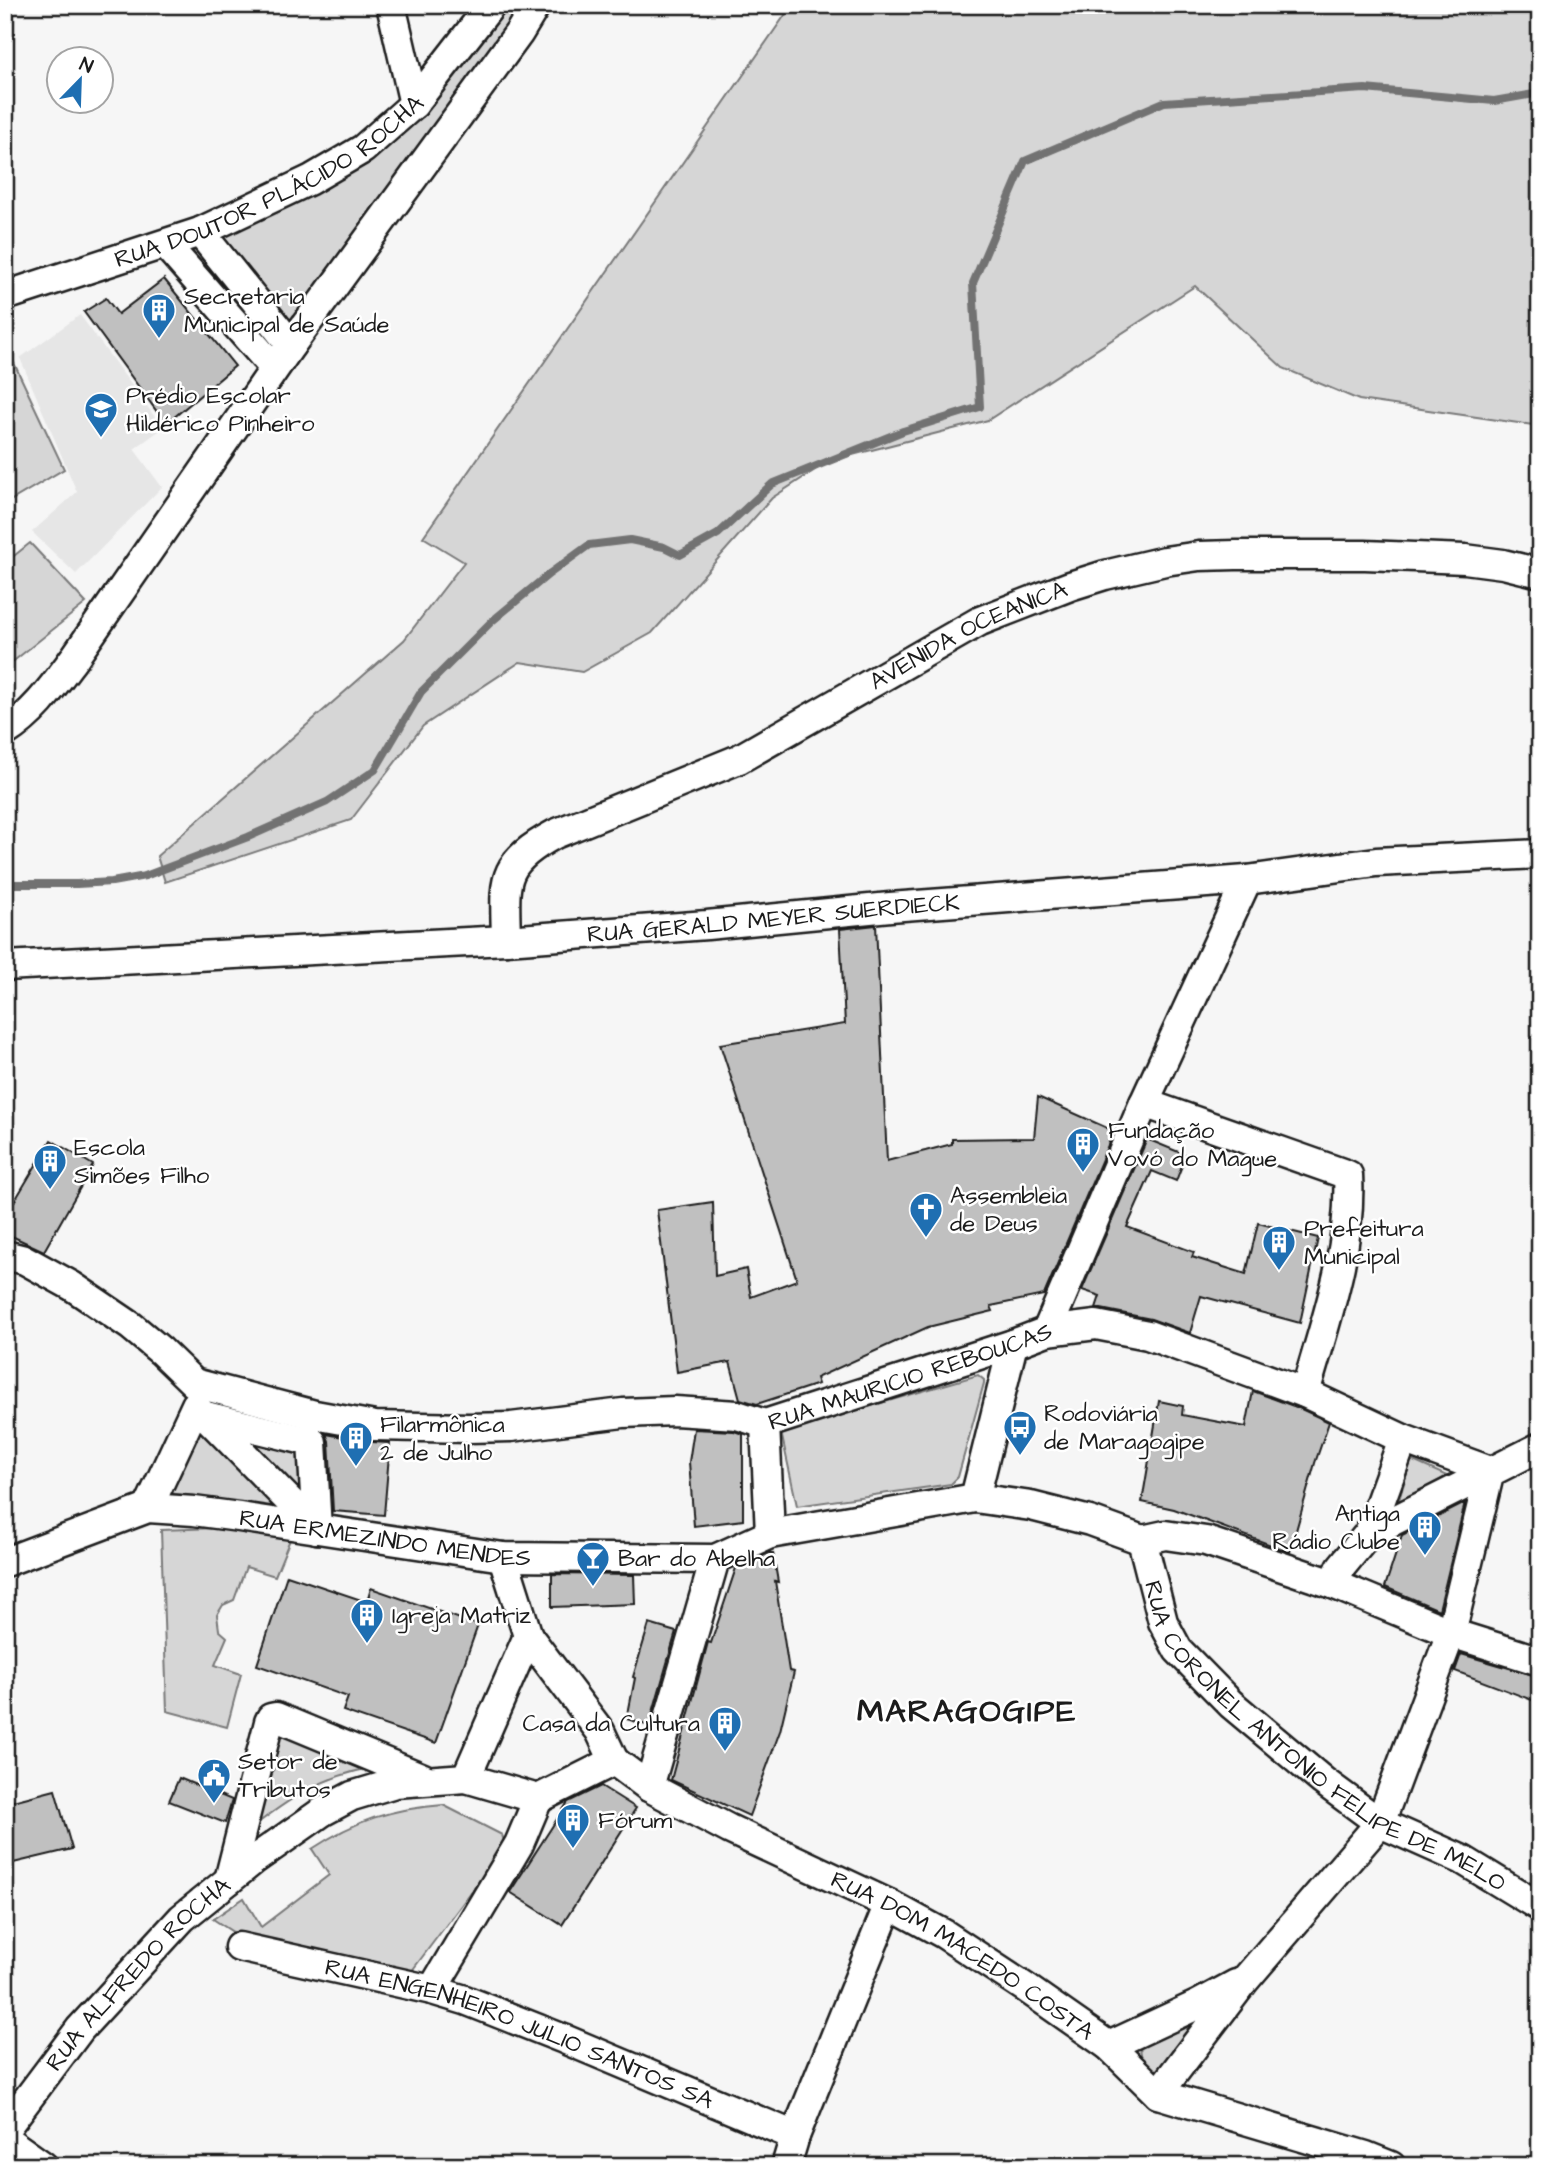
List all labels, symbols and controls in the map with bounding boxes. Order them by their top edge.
north arrow [46,46,116,116]
text: N [75,51,97,81]
street label: RUA DOUTOR PLÁCIDO ROCHA [110,87,432,277]
place label: Secretaria Municipal de Saúde [184,280,389,342]
building icon: Secretaria Municipal de Saúde [140,291,178,340]
place label: Prédio Escolar Hildérico Pinheiro [126,379,315,441]
school or university icon: Prédio Escolar Hildérico Pinheiro [82,390,120,439]
street label: AVENIDA OCEANICA [863,573,1073,699]
street label: RUA GERALD MEYER SUERDIECK [586,886,961,952]
place label: Fundação Vovó do Mague [1108,1114,1277,1177]
building icon: Fundação Vovó do Mague [1064,1125,1102,1174]
place label: Escola Simões Filho [74,1131,210,1193]
building icon: Escola Simões Filho [31,1142,69,1191]
place label: Assembleia de Deus [950,1179,1067,1241]
church icon: Assembleia de Deus [907,1190,945,1239]
place label: Prefeitura Municipal [1304,1212,1424,1274]
building icon: Prefeitura Municipal [1260,1223,1298,1272]
street label: RUA MAURICIO REBOUCAS [764,1315,1057,1440]
place label: Rodoviária de Maragogipe [1044,1397,1205,1460]
place label: Filarmônica 2 de Julho [380,1408,505,1470]
bus stop icon: Rodoviária de Maragogipe [1001,1408,1039,1457]
building icon: Filarmônica 2 de Julho [337,1419,375,1468]
place label: Antiga Rádio Clube [1272,1497,1400,1559]
street label: RUA ERMEZINDO MENDES [237,1501,531,1575]
building icon: Antiga Rádio Clube [1406,1508,1444,1557]
bar icon: Bar do Abelha [574,1539,612,1588]
place label: Bar do Abelha [618,1542,775,1576]
street label: RUA CORONEL ANTONIO FELIPE DE MELO [1135,1577,1512,1900]
building icon: Igreja Matriz [348,1596,386,1645]
place label: Igreja Matriz [392,1599,531,1634]
district label: MARAGOGIPE [857,1689,1077,1734]
building icon: Casa da Cultura [706,1704,744,1753]
place label: Casa da Cultura [523,1707,700,1741]
place label: Setor de Tributos [238,1745,338,1807]
public building icon: Setor de Tributos [195,1756,233,1805]
building icon: Fórum [554,1801,592,1850]
place label: Fórum [598,1804,673,1838]
street label: RUA DOM MACEDO COSTA [825,1863,1101,2049]
street label: RUA ALFREDO ROCHA [38,1869,238,2079]
street label: RUA ENGENHEIRO JULIO SANTOS SA [322,1951,718,2118]

